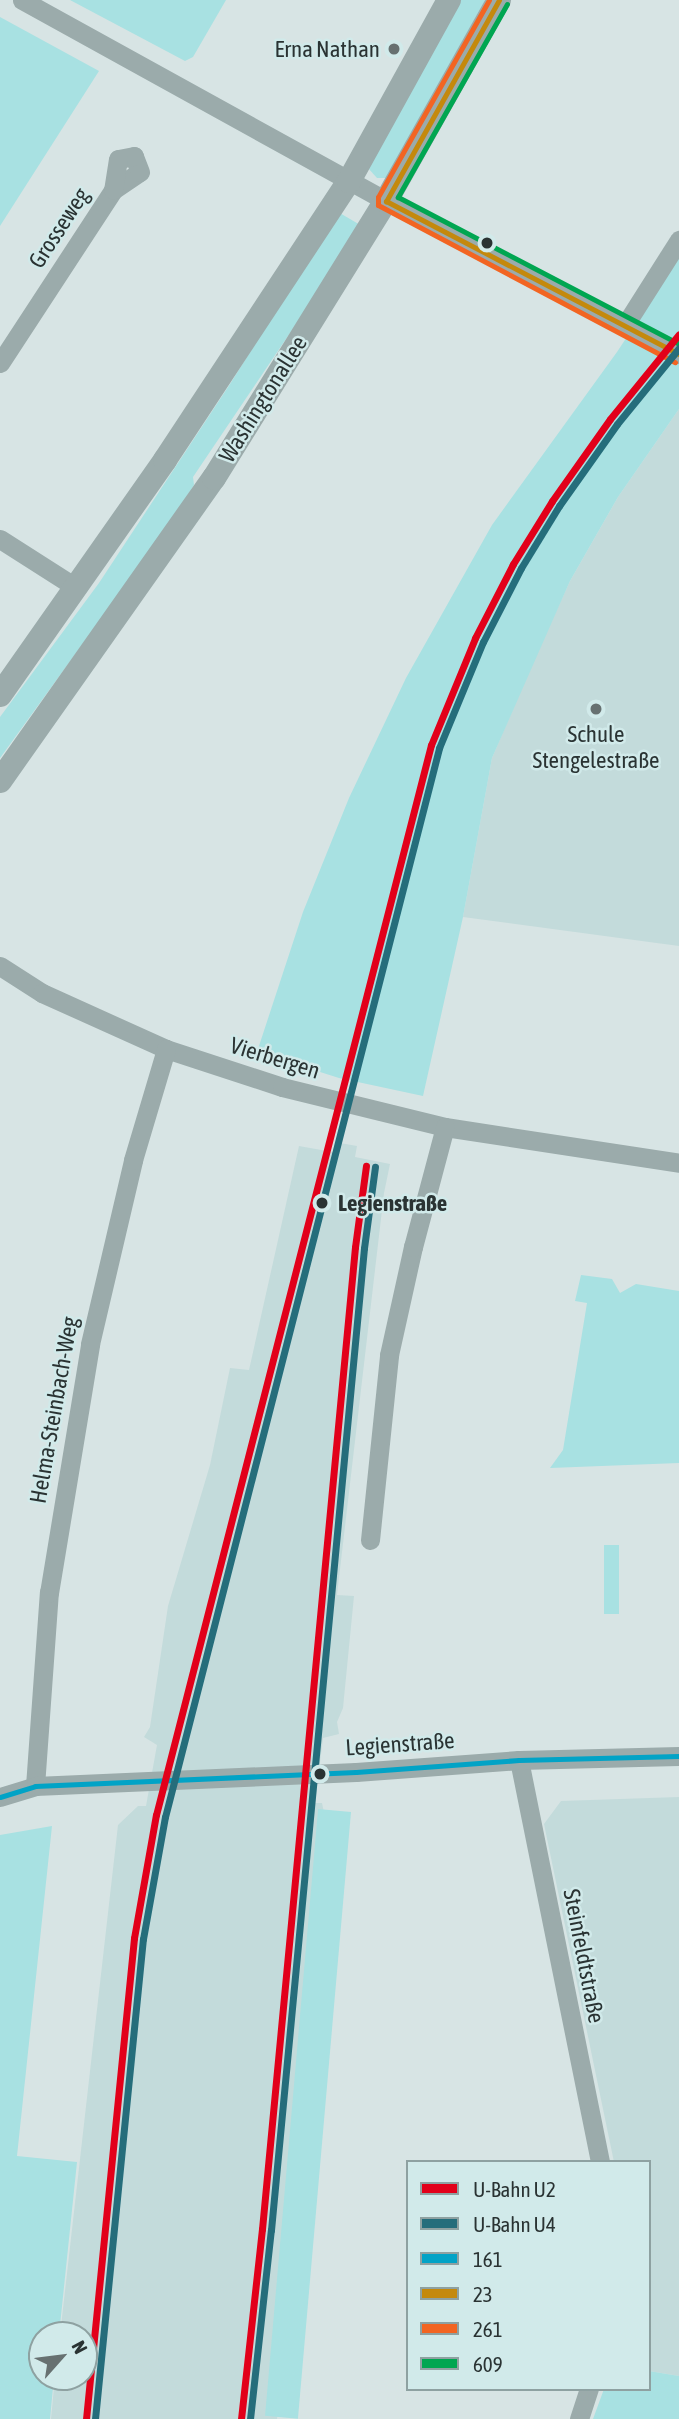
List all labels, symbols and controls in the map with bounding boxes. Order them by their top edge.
place label: Erna Nathan [275,35,380,63]
marker: Erna Nathan [386,41,402,57]
street label: Grosseweg [23,183,95,273]
unlabelled marker [480,236,494,250]
street label: Washingtonallee [213,331,313,467]
marker: Schule Stengelestraße [588,701,604,717]
place label: Schule Stengelestraße [533,720,659,774]
street label: Vierbergen [227,1031,323,1085]
place label: Legienstraße [338,1189,447,1217]
marker: Legienstraße [312,1193,332,1213]
street label: Helma-Steinbach-Weg [24,1314,84,1506]
street label: Legienstraße [345,1726,455,1762]
unlabelled marker [313,1767,327,1781]
street label: Steinfeldtstraße [557,1887,611,2025]
legend [406,2160,651,2391]
text: U-Bahn U2 [473,2177,556,2201]
text: U-Bahn U4 [473,2212,556,2236]
text: 161 [473,2247,503,2271]
text: 23 [473,2282,493,2306]
text: 261 [473,2317,503,2341]
north arrow [28,2321,98,2391]
text: N [67,2337,92,2357]
text: 609 [473,2352,503,2376]

